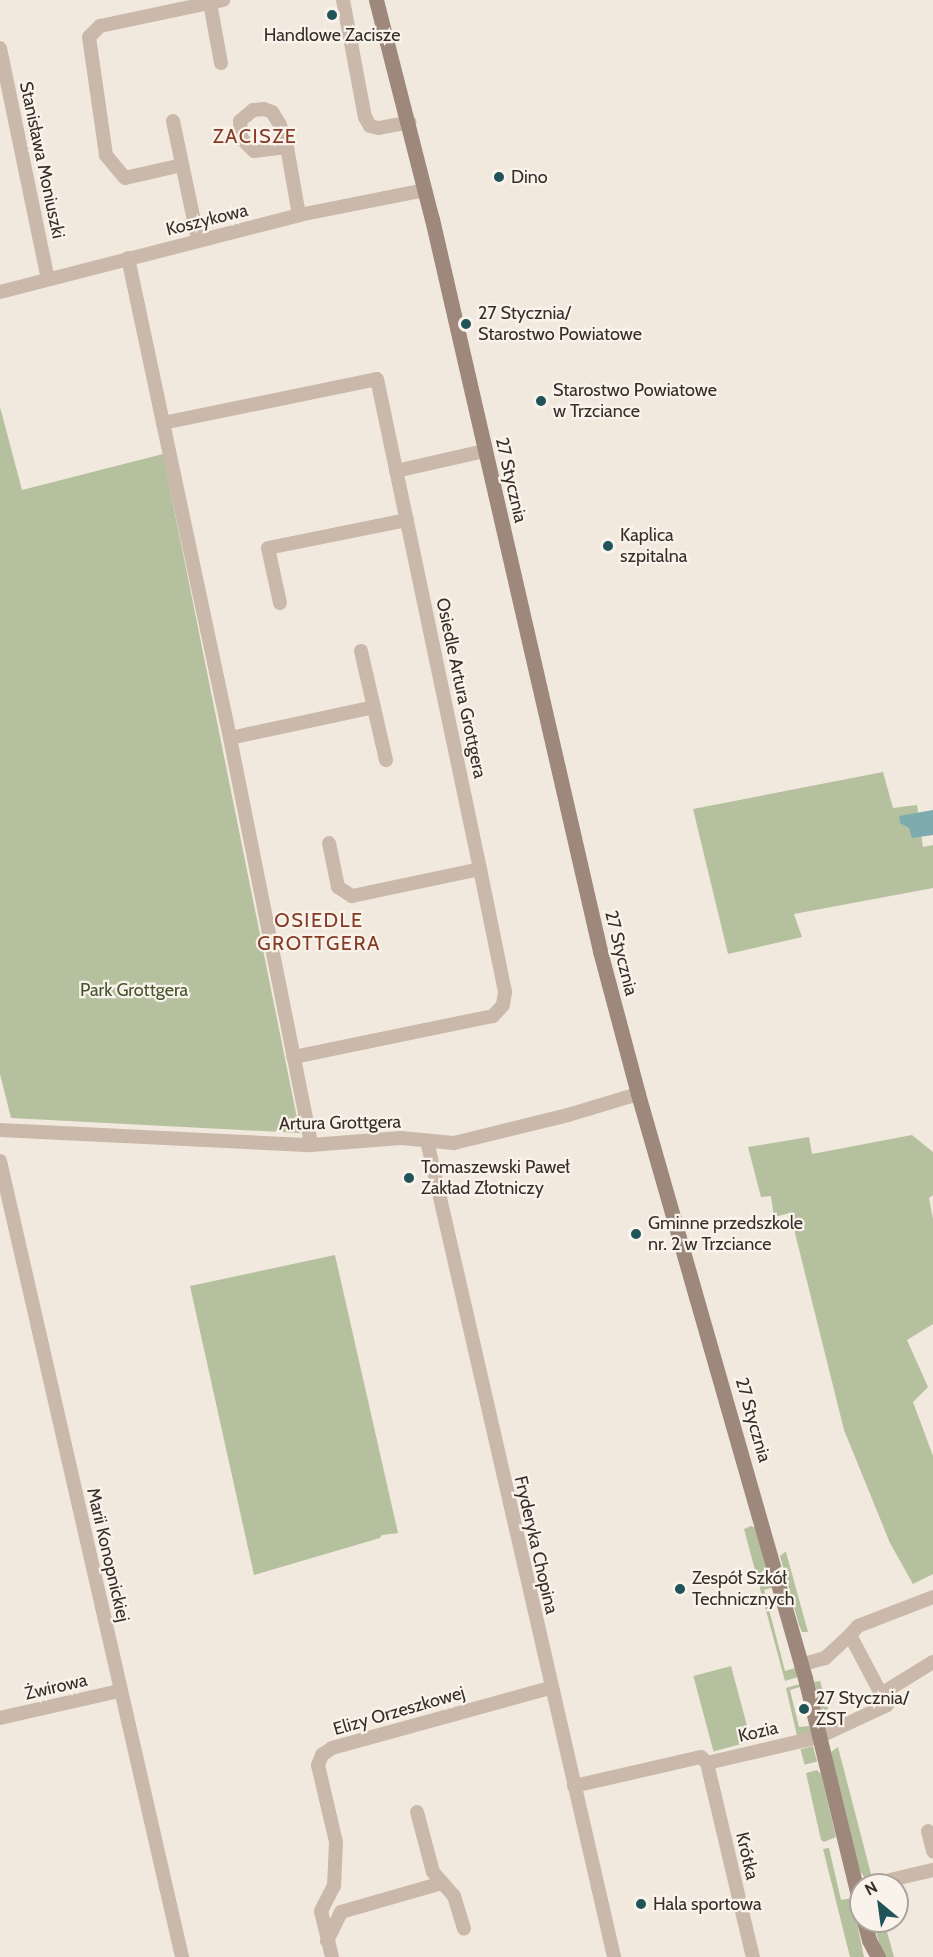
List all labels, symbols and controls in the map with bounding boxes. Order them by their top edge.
marker: Handlowe Zacisze [325,8,339,22]
place label: Handlowe Zacisze [264,24,400,46]
street label: Stanisława Moniuszki [15,79,69,241]
district label: ZACISZE [213,124,297,148]
place label: Dino [511,166,548,188]
marker: Dino [492,170,506,184]
street label: Koszykowa [164,199,250,241]
place label: 27 Stycznia/ Starostwo Powiatowe [478,303,642,346]
marker: 27 Stycznia/ Starostwo Powiatowe [459,317,473,331]
place label: Starostwo Powiatowe w Trzciance [553,380,717,422]
marker: Starostwo Powiatowe w Trzciance [534,394,548,408]
street label: 27 Stycznia [491,435,531,525]
place label: Kaplica szpitalna [620,525,687,568]
marker: Kaplica szpitalna [601,539,615,553]
street label: Osiedle Artura Grottgera [431,596,491,780]
district label: OSIEDLE GROTTGERA [257,908,381,955]
street label: 27 Stycznia [600,908,642,998]
park label: Park Grottgera [80,979,188,1001]
street label: Artura Grottgera [279,1111,401,1135]
place label: Tomaszewski Paweł Zakład Złotniczy [421,1157,570,1200]
marker: Tomaszewski Paweł Zakład Złotniczy [402,1171,416,1185]
place label: Gminne przedszkole nr. 2 w Trzciance [648,1213,803,1256]
marker: Gminne przedszkole nr. 2 w Trzciance [629,1227,643,1241]
street label: 27 Stycznia [731,1375,775,1465]
street label: Fryderyka Chopina [510,1474,562,1616]
street label: Marii Konopnickiej [82,1486,134,1624]
place label: Zespół Szkół Technicznych [692,1568,794,1610]
marker: Zespół Szkół Technicznych [673,1582,687,1596]
street label: Żwirowa [23,1669,89,1705]
street label: Elizy Orzeszkowej [331,1682,467,1740]
place label: 27 Stycznia/ ZST [816,1688,909,1730]
marker: 27 Stycznia/ ZST [797,1702,811,1716]
street label: Kozia [736,1717,780,1747]
street label: Krótka [731,1830,763,1882]
north arrow [849,1873,909,1933]
text: N [861,1878,881,1900]
place label: Hala sportowa [653,1893,762,1915]
marker: Hala sportowa [634,1897,648,1911]

